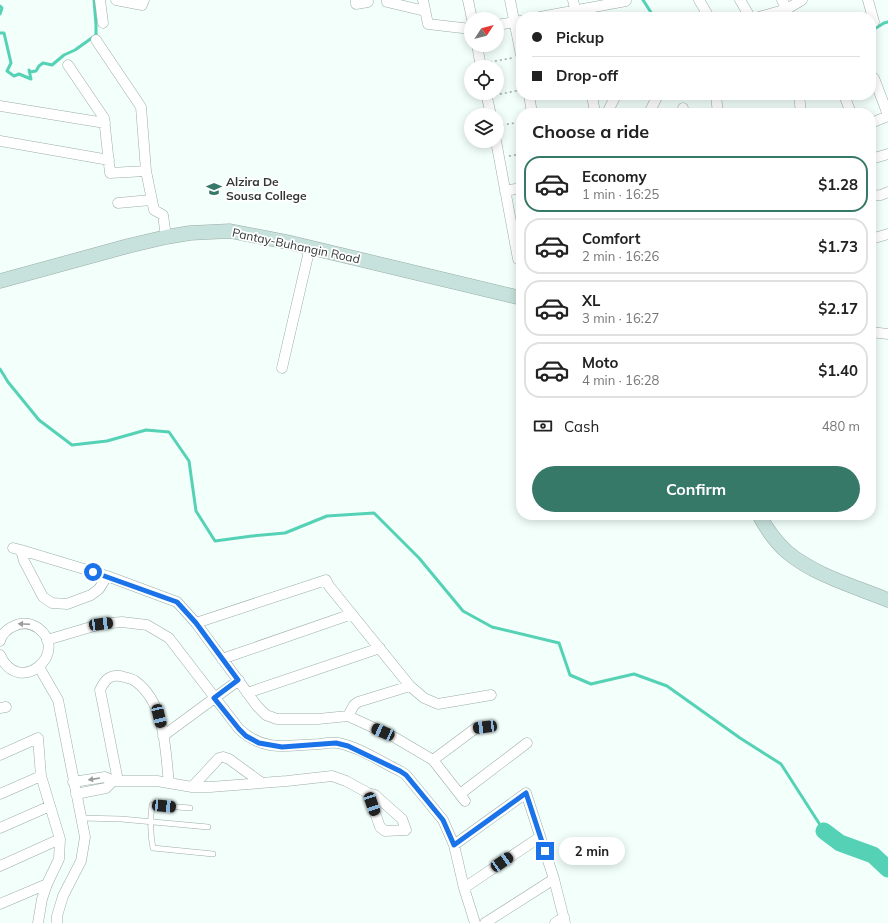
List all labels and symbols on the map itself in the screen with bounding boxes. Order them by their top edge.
north arrow [464,12,504,52]
place label: Alzira De Sousa College [226,174,307,203]
school or university icon: Alzira De Sousa College [205,180,223,198]
street label: Pantay-Buhangin Road [231,225,361,266]
route start [84,563,102,581]
car [88,617,114,631]
one-way arrow [18,621,31,628]
car [150,703,168,729]
car [472,720,498,734]
car [370,722,396,742]
one-way arrow [88,776,100,782]
car [362,791,382,817]
car [152,799,176,813]
callout: 2 min [559,837,625,865]
route end [536,842,554,860]
car [489,850,515,874]

